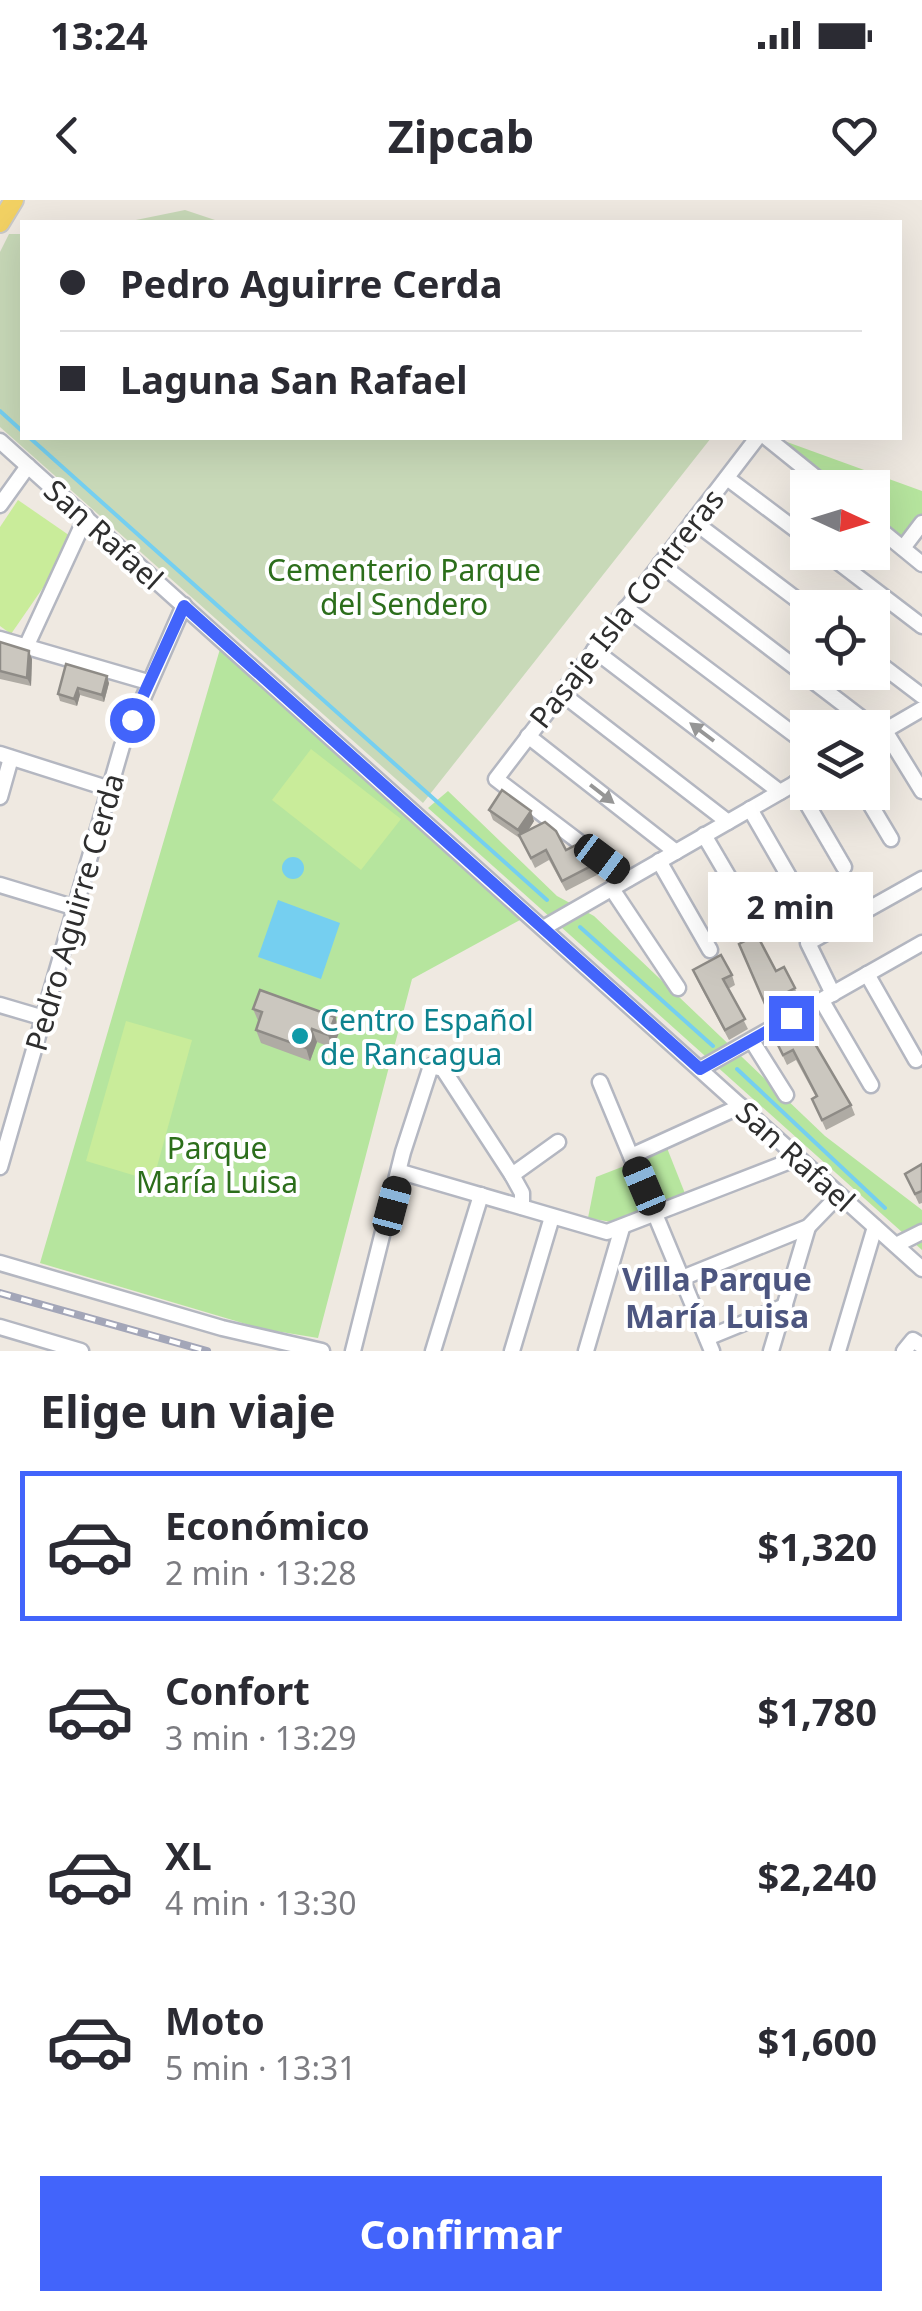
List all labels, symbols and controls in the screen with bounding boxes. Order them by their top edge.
text: 13:24 [50,9,148,61]
text: Zipcab [388,105,534,166]
icon: back [40,108,95,163]
icon: heart [827,108,882,163]
text: Pedro Aguirre Cerda [120,257,502,309]
text: Laguna San Rafael [120,353,468,405]
street label: San Rafael [36,470,172,598]
north arrow [790,470,890,570]
map controls [790,470,890,810]
street label: Pasaje Isla Contreras [519,480,733,736]
park label: Cementerio Parque del Sendero [267,549,541,624]
button: locate [790,590,890,690]
route start [110,698,155,743]
button: layers [790,710,890,810]
one-way arrow [689,723,715,743]
street label: Pedro Aguirre Cerda [15,768,133,1056]
one-way arrow [589,783,615,804]
car [569,829,635,889]
callout: 2 min [708,873,874,943]
text: 2 min [746,885,835,928]
route end [769,996,814,1041]
place label: Centro Español de Rancagua [320,999,534,1074]
marker: Centro Español de Rancagua [289,1025,311,1047]
street label: San Rafael [728,1092,864,1220]
park label: Parque María Luisa [136,1127,298,1202]
car [618,1153,670,1219]
car [370,1173,414,1239]
district label: Villa Parque María Luisa [622,1257,812,1337]
text: Elige un viaje [40,1380,336,1441]
text: Económico [165,1499,370,1551]
icon: car [45,1501,135,1591]
text: $1,320 [757,1520,877,1572]
text: 2 min · 13:28 [165,1551,357,1594]
text: Confort [165,1664,310,1716]
icon: car [45,1666,135,1756]
text: $1,780 [757,1685,877,1737]
text: 3 min · 13:29 [165,1716,357,1759]
text: XL [165,1829,212,1881]
icon: car [45,1831,135,1921]
text: $2,240 [757,1850,877,1902]
text: 4 min · 13:30 [165,1881,357,1924]
text: Moto [165,1994,265,2046]
icon: car [45,1996,135,2086]
text: $1,600 [757,2015,877,2067]
text: 5 min · 13:31 [165,2046,357,2089]
button: Confirmar [40,2176,882,2291]

